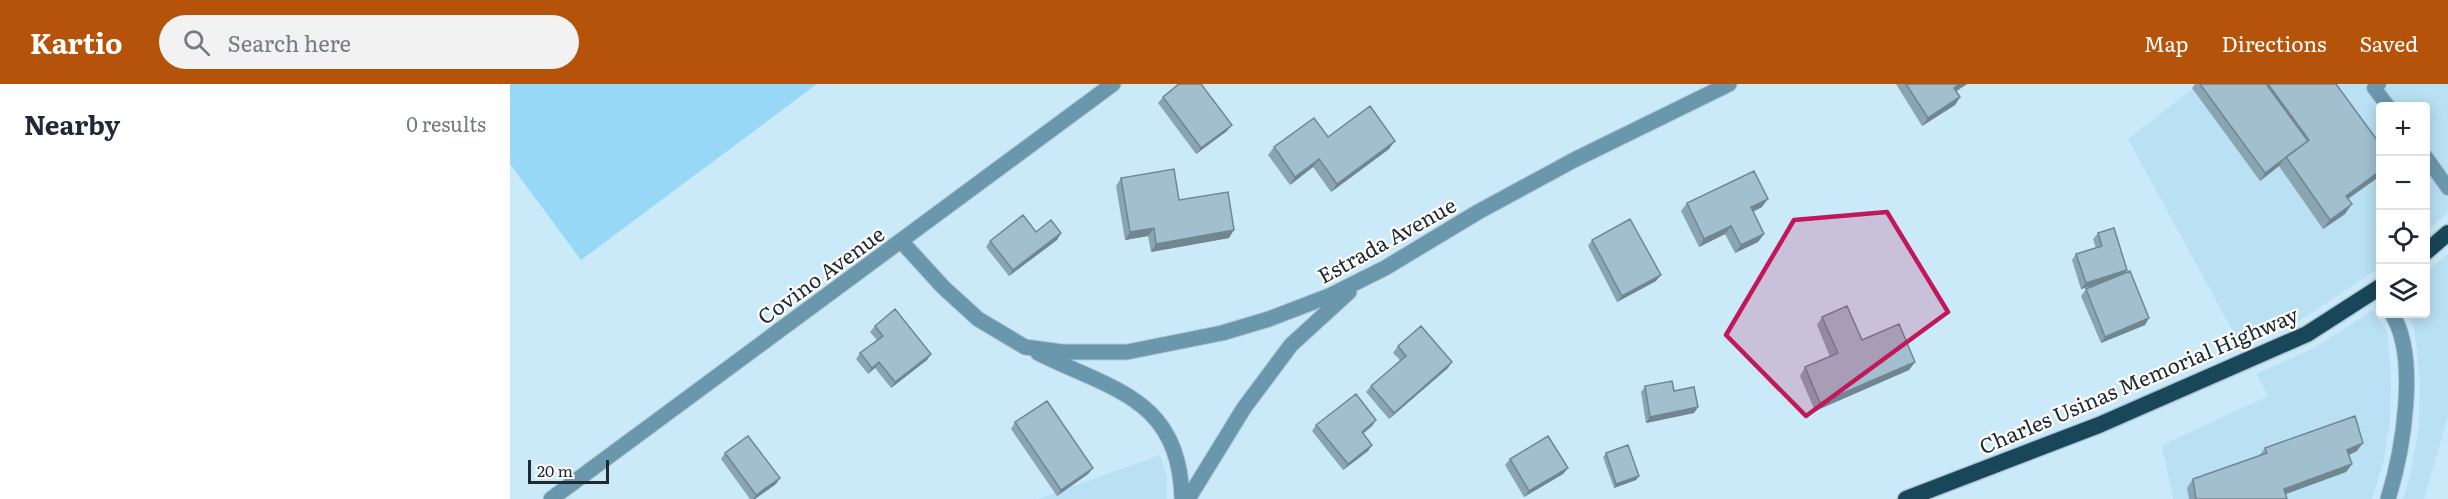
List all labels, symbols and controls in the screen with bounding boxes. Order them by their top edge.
search box [159,15,579,69]
text: Kartio [30,21,123,63]
icon: search [180,26,213,59]
text: Search here [228,26,351,59]
text: Map [2144,27,2189,58]
text: Directions [2222,27,2327,58]
text: Saved [2360,27,2418,58]
map controls [2376,102,2430,318]
button: + [2376,102,2430,156]
text: Nearby [24,104,120,143]
text: 0 results [406,108,486,138]
button: − [2376,156,2430,210]
street label: Estrada Avenue [1311,188,1461,290]
button: locate [2376,210,2430,264]
street label: Covino Avenue [750,217,890,331]
button: layers [2376,264,2430,318]
street label: Charles Usinas Memorial Highway [1974,297,2303,460]
scale bar [528,457,609,484]
text: 20 m [537,458,573,482]

